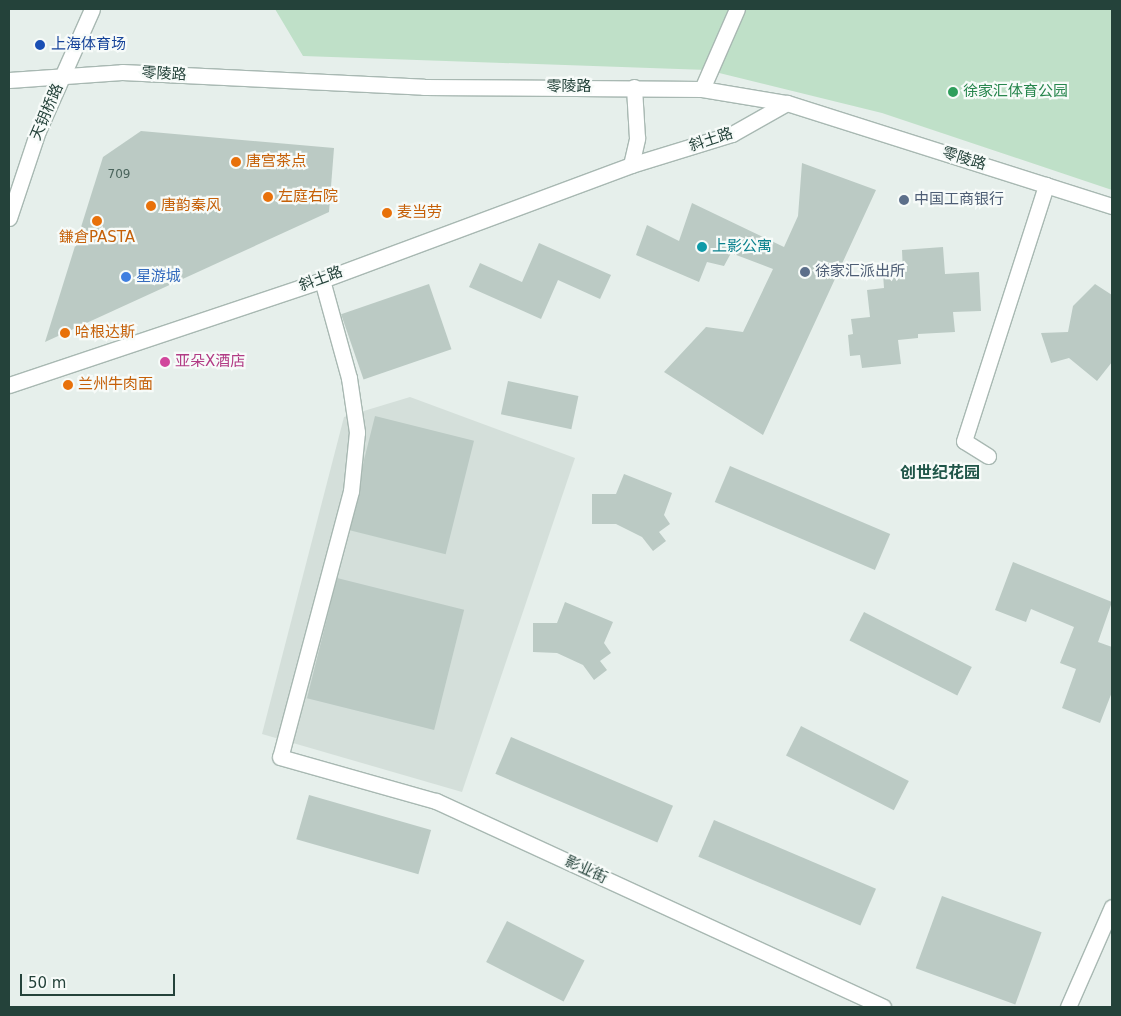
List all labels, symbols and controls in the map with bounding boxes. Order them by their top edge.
place label: 上海体育场 [51,36,126,54]
marker: 上海体育场 [33,38,47,52]
street label: 零陵路 [141,64,187,84]
street label: 零陵路 [547,78,591,96]
street label: 天钥桥路 [27,81,67,143]
place label: 徐家汇体育公园 [963,83,1068,101]
marker: 徐家汇体育公园 [947,86,959,98]
street label: 斜土路 [687,124,735,156]
street label: 零陵路 [940,144,988,174]
place label: 唐宫茶点 [246,153,306,171]
marker: 唐宫茶点 [230,156,242,168]
house number: 709 [108,168,130,182]
place label: 左庭右院 [278,188,338,206]
marker: 左庭右院 [262,191,274,203]
place label: 中国工商银行 [914,191,1004,209]
marker: 中国工商银行 [898,194,910,206]
place label: 唐韵秦风 [161,197,221,215]
marker: 唐韵秦风 [145,200,157,212]
place label: 麦当劳 [397,204,442,222]
marker: 麦当劳 [381,207,393,219]
marker: 鎌倉PASTA [91,215,103,227]
place label: 鎌倉PASTA [59,229,135,247]
place label: 上影公寓 [712,238,772,256]
marker: 上影公寓 [696,241,708,253]
street label: 斜土路 [297,263,345,295]
place label: 徐家汇派出所 [815,263,905,281]
marker: 徐家汇派出所 [799,266,811,278]
place label: 星游城 [136,268,181,286]
marker: 星游城 [120,271,132,283]
place label: 哈根达斯 [75,324,135,342]
marker: 哈根达斯 [59,327,71,339]
place label: 亚朵X酒店 [175,353,245,371]
marker: 亚朵X酒店 [159,356,171,368]
place label: 兰州牛肉面 [78,376,153,394]
marker: 兰州牛肉面 [62,379,74,391]
district label: 创世纪花园 [900,463,980,483]
street label: 影业街 [562,852,610,888]
scale bar [22,964,178,996]
text: 50 m [28,974,66,992]

